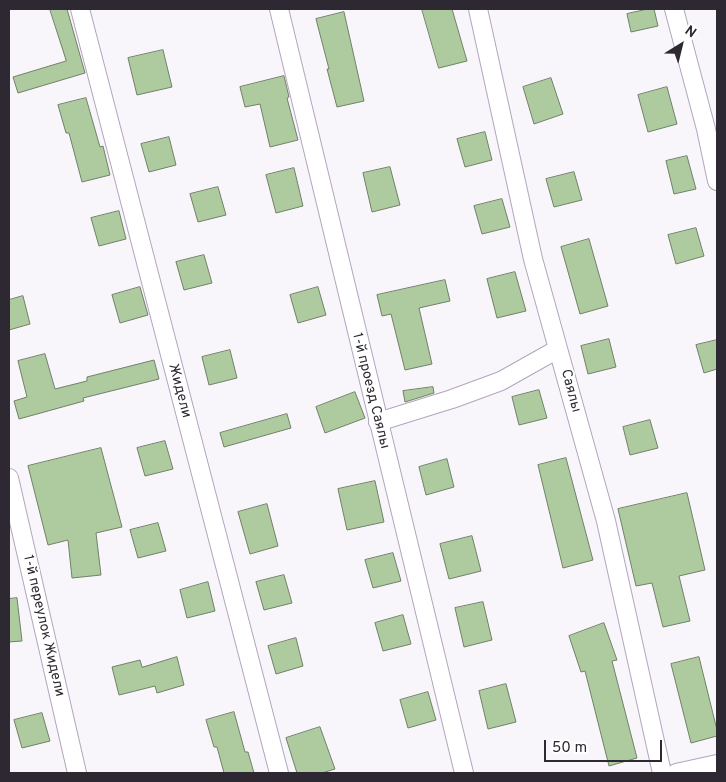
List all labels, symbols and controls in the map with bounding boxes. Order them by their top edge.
north arrow [656,20,706,70]
text: N [681,23,699,42]
street label: 1-й проезд Саялы [347,331,393,451]
street label: Жидели [164,362,194,420]
street label: Саялы [556,368,584,414]
street label: 1-й переулок Жидели [19,554,67,698]
scale bar [546,730,664,762]
text: 50 m [552,739,587,758]

